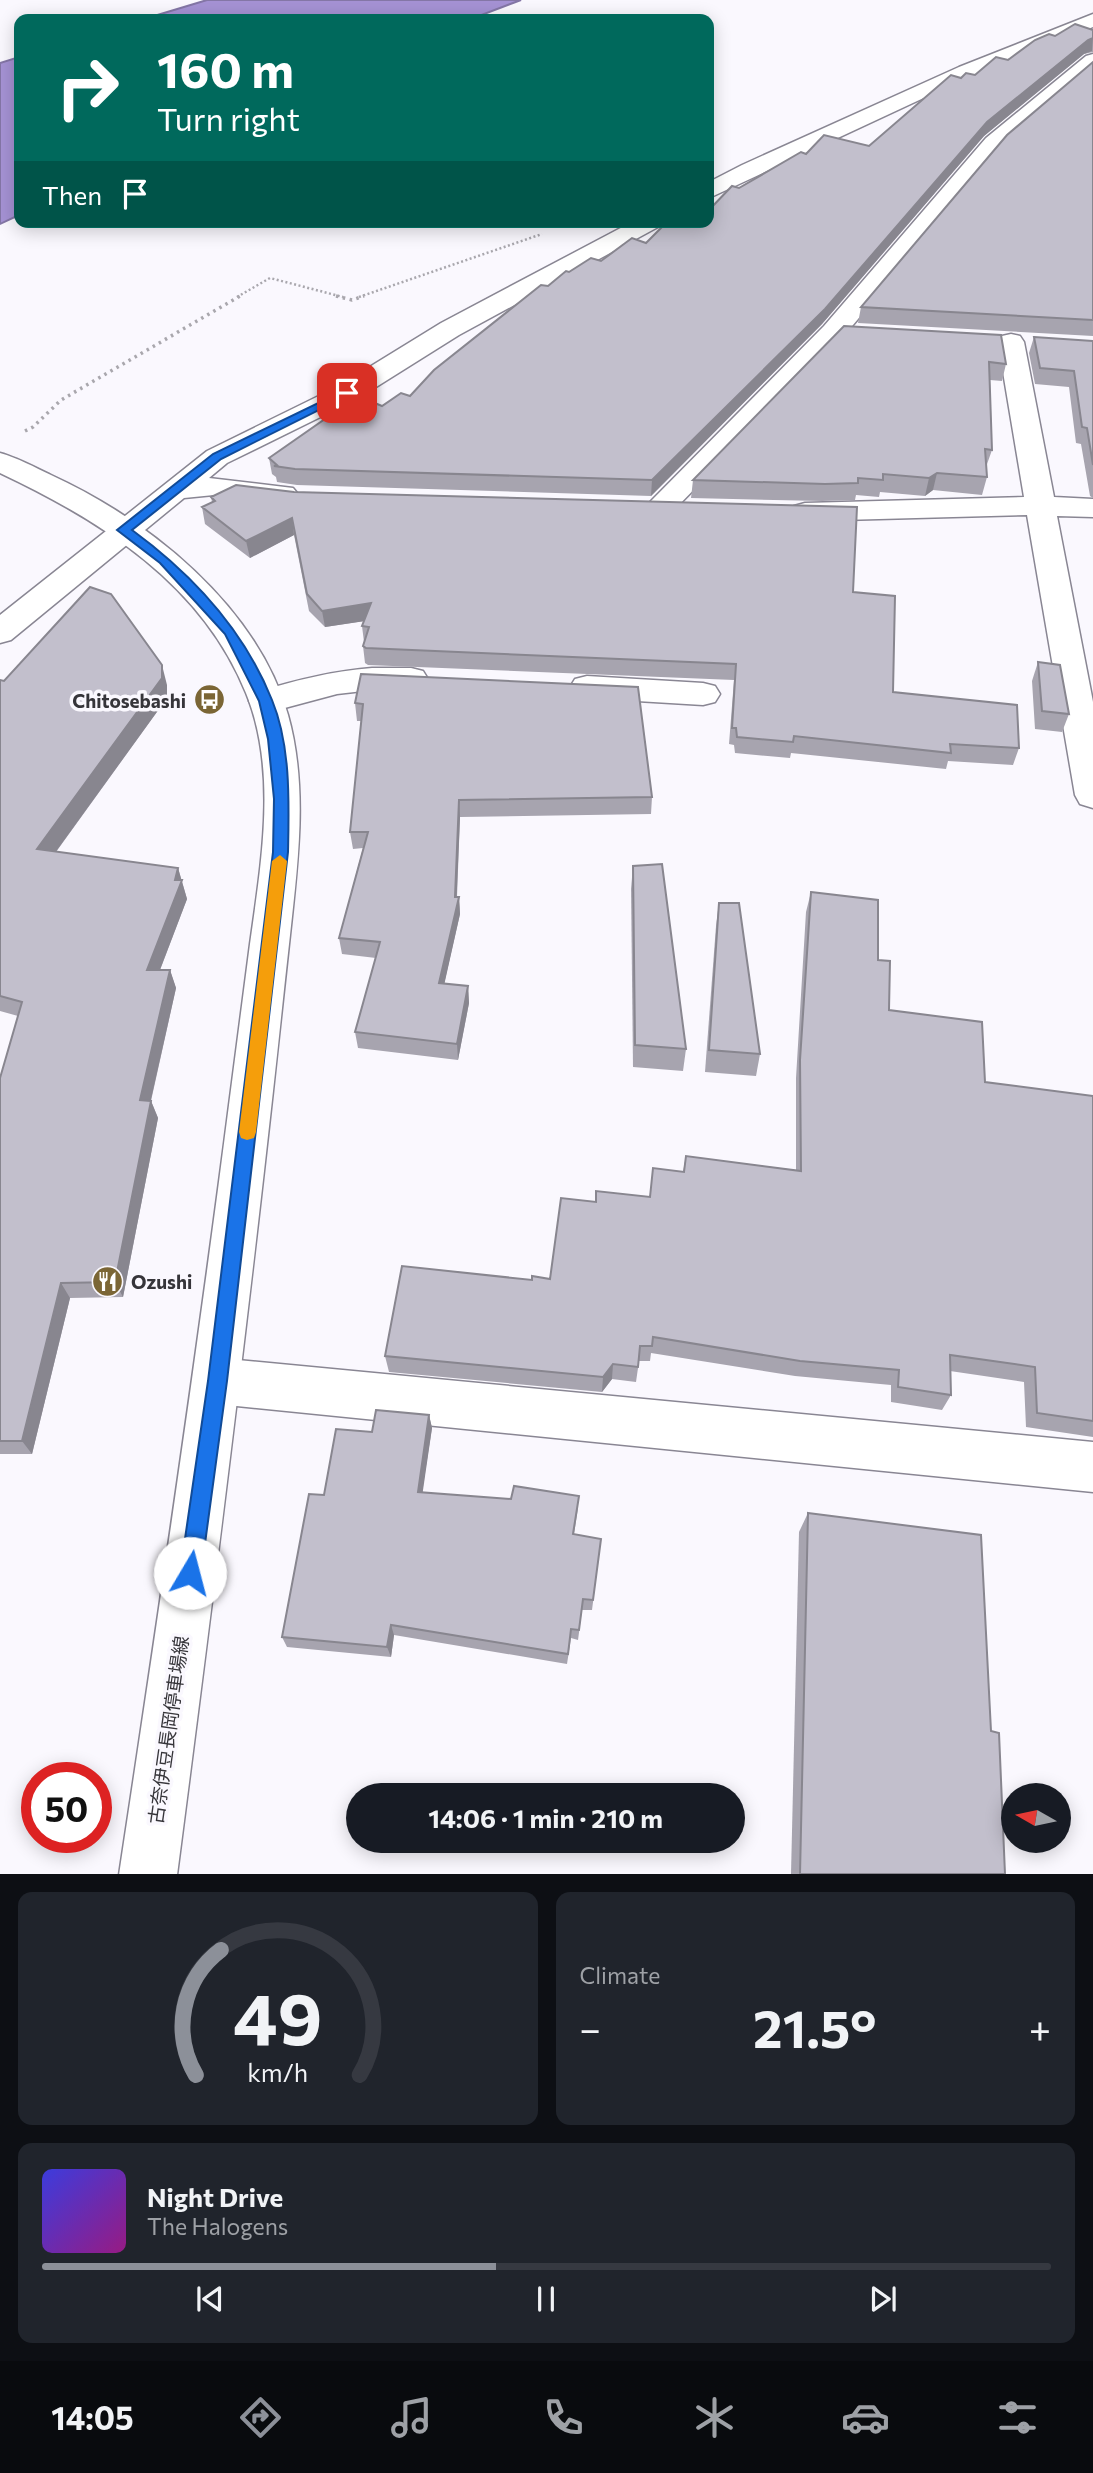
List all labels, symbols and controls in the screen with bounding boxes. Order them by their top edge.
text: 160 m [157,38,294,98]
icon: right [42,42,133,133]
text: Turn right [157,98,300,138]
icon: arrive [116,175,154,213]
text: Then [42,179,102,210]
pin [317,363,377,423]
icon: arrive [328,374,366,412]
bus stop icon: Chitosebashi [192,683,226,717]
place label: Chitosebashi [72,689,186,712]
restaurant icon: Ozushi [91,1264,125,1298]
place label: Ozushi [131,1270,192,1293]
position arrow [153,1536,227,1610]
street label: 古奈伊豆長岡停車場線 [143,1634,193,1826]
speed limit sign: 50 [21,1762,112,1853]
north arrow [1001,1783,1071,1853]
map controls [1001,1783,1071,1853]
text: 14:06 · 1 min · 210 m [428,1802,663,1833]
text: Climate [580,1961,661,1989]
text: 49 [233,1971,323,2060]
text: 21.5° [753,1995,877,2059]
text: − [580,2004,601,2051]
text: + [1029,2004,1051,2051]
text: km/h [247,2056,308,2086]
text: Night Drive [147,2181,283,2212]
text: The Halogens [147,2212,288,2240]
icon: previous [191,2280,229,2318]
icon: pause [527,2280,565,2318]
icon: next [864,2280,902,2318]
icon: directions [236,2393,285,2442]
icon: music [387,2393,436,2442]
icon: phone [539,2393,588,2442]
icon: climate [690,2393,739,2442]
icon: car [841,2393,890,2442]
icon: filters [993,2393,1042,2442]
text: 14:05 [51,2397,134,2437]

